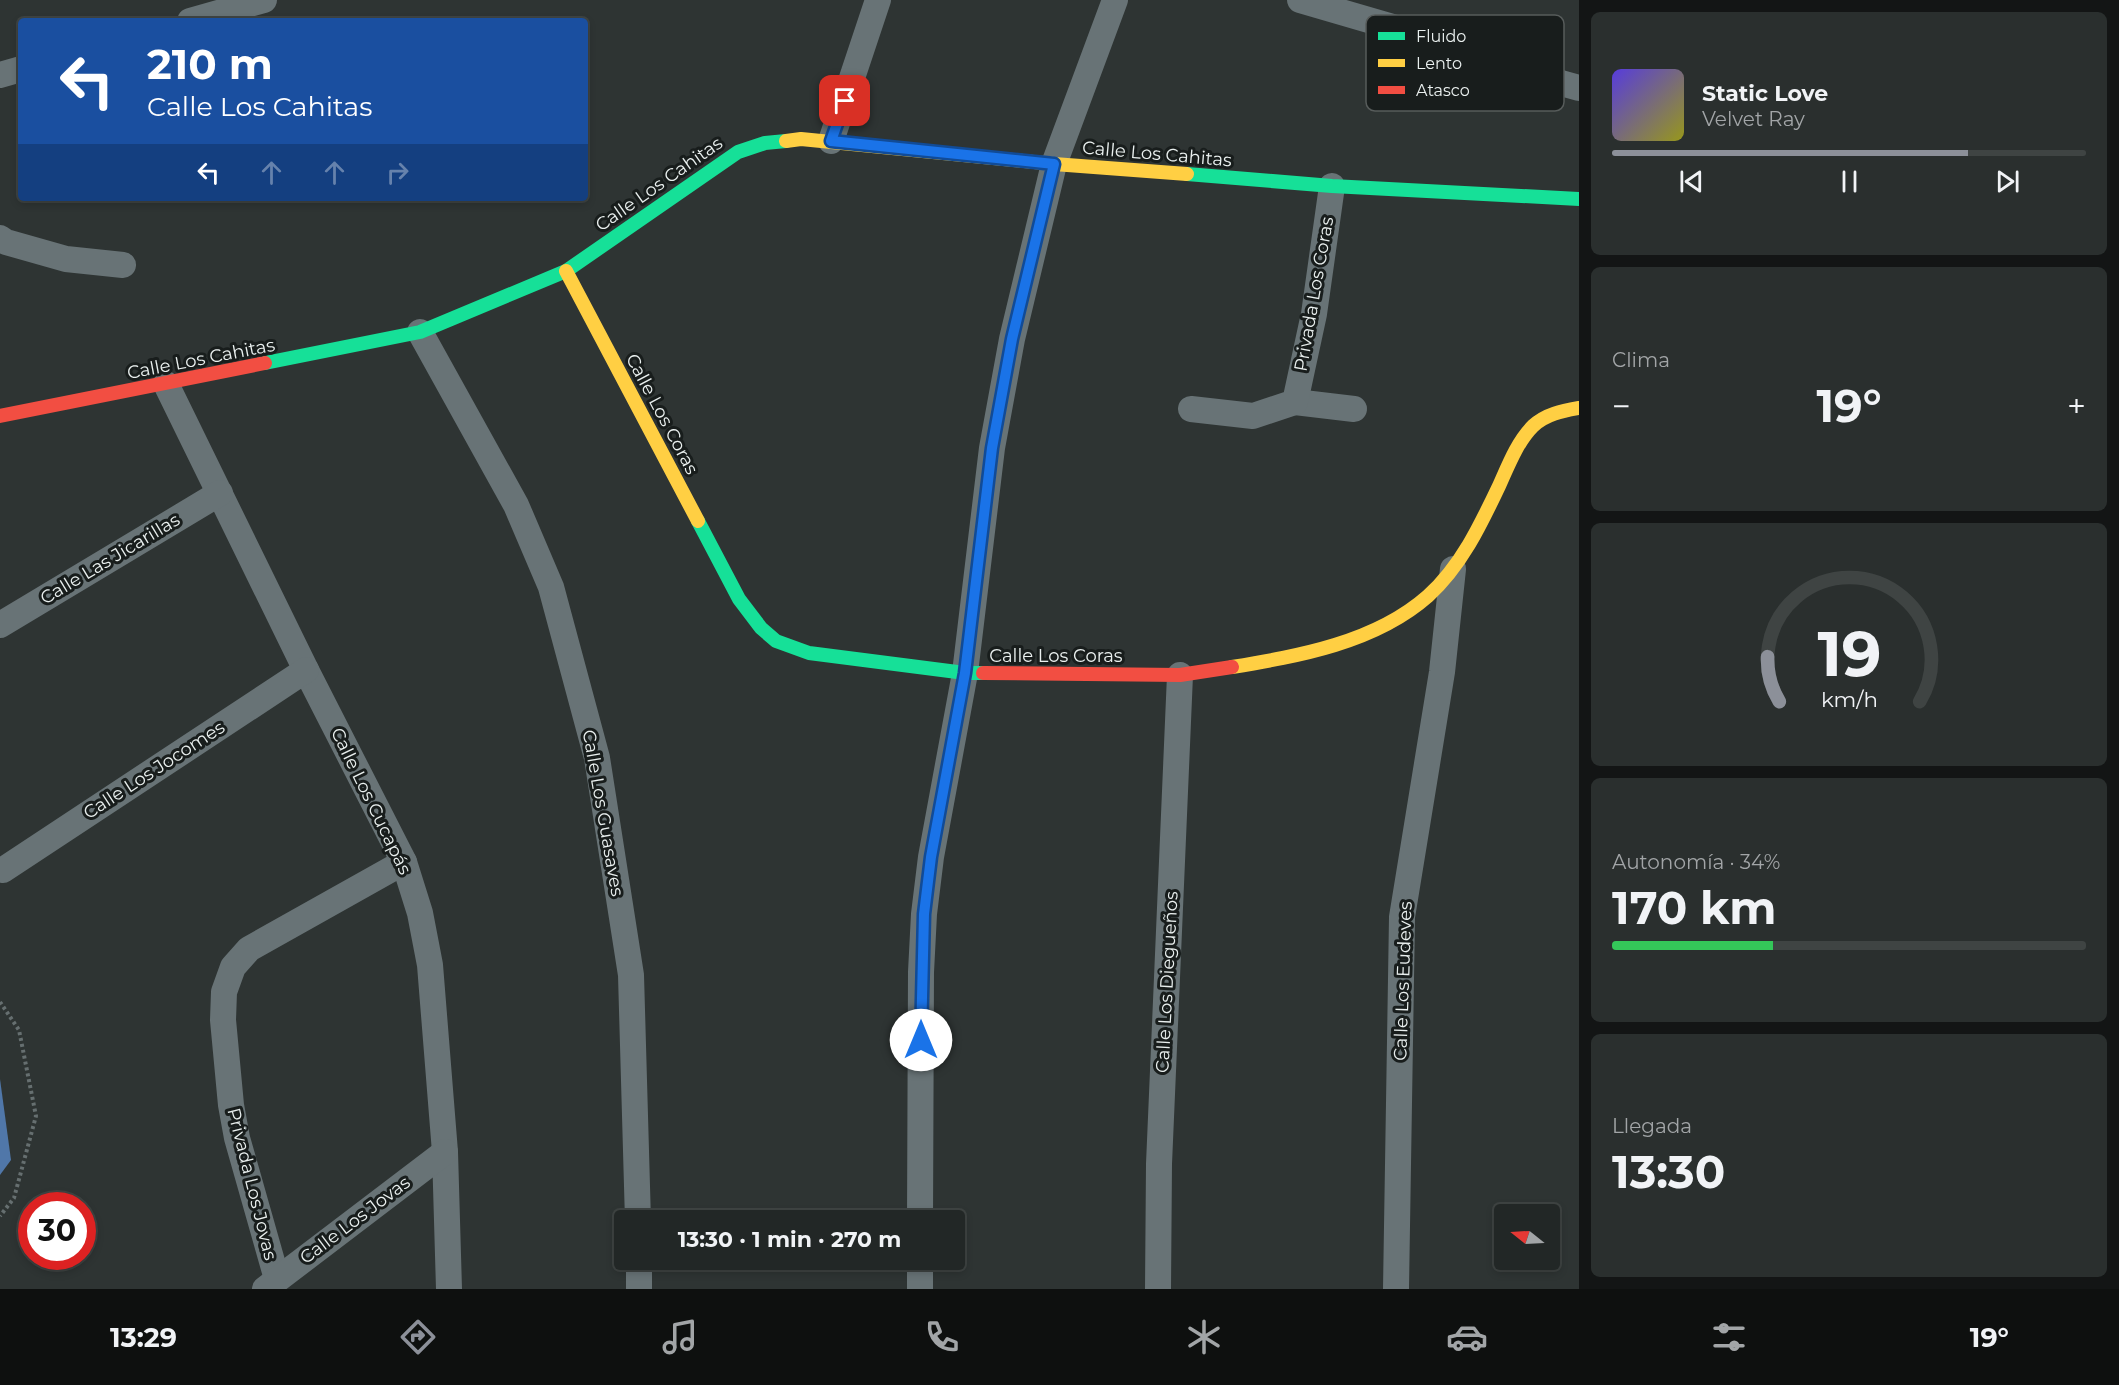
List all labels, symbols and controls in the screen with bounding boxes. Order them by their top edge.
legend [1366,15,1564,111]
text: Fluido [1416,27,1466,46]
text: 210 m [147,38,273,90]
icon: left [48,42,126,120]
text: Lento [1416,54,1462,73]
pin [819,75,870,126]
text: Static Love [1702,80,1828,107]
text: Atasco [1416,81,1470,100]
icon: arrive [828,84,861,117]
text: Calle Los Cahitas [147,90,372,123]
text: Velvet Ray [1702,107,1805,131]
street label: Calle Los Cahitas [591,132,727,236]
street label: Calle Los Cahitas [1081,136,1233,172]
icon: left [192,156,225,189]
icon: ahead [255,156,288,189]
icon: ahead [318,156,351,189]
icon: right [381,156,414,189]
icon: previous [1675,165,1708,198]
icon: pause [1833,165,1866,198]
icon: next [1991,165,2024,198]
street label: Privada Los Coras [1290,215,1338,373]
street label: Calle Los Cahitas [125,334,277,384]
text: Clima [1612,348,1670,372]
street label: Calle Los Coras [621,350,703,478]
text: 19° [1816,378,1882,433]
text: − [1612,386,1631,426]
text: + [2067,386,2086,426]
street label: Calle Las Jicarillas [36,509,184,609]
text: 19 [1817,616,1881,692]
street label: Calle Los Coras [989,645,1123,667]
text: km/h [1820,686,1878,712]
street label: Calle Los Jocomes [79,716,229,824]
street label: Calle Los Cucapás [326,724,416,878]
street label: Calle Los Guasaves [578,728,629,898]
text: Autonomía · 34% [1612,850,1780,874]
text: 170 km [1612,880,1776,935]
street label: Calle Los Diegueños [1151,890,1183,1073]
street label: Calle Los Eudeves [1389,901,1417,1061]
position arrow [889,1008,953,1072]
street label: Privada Los Jovas [222,1106,282,1263]
text: Llegada [1612,1114,1692,1138]
text: 13:30 [1612,1144,1725,1199]
street label: Calle Los Jovas [295,1171,415,1269]
speed limit sign: 30 [18,1192,96,1270]
north arrow [1494,1204,1560,1270]
map controls [1494,1204,1560,1270]
text: 13:30 · 1 min · 270 m [678,1226,901,1253]
icon: directions [397,1316,439,1358]
icon: music [659,1316,701,1358]
icon: phone [921,1316,963,1358]
icon: climate [1183,1316,1225,1358]
icon: car [1446,1316,1488,1358]
icon: filters [1708,1316,1750,1358]
text: 13:29 [110,1321,177,1354]
text: 19° [1970,1321,2009,1354]

